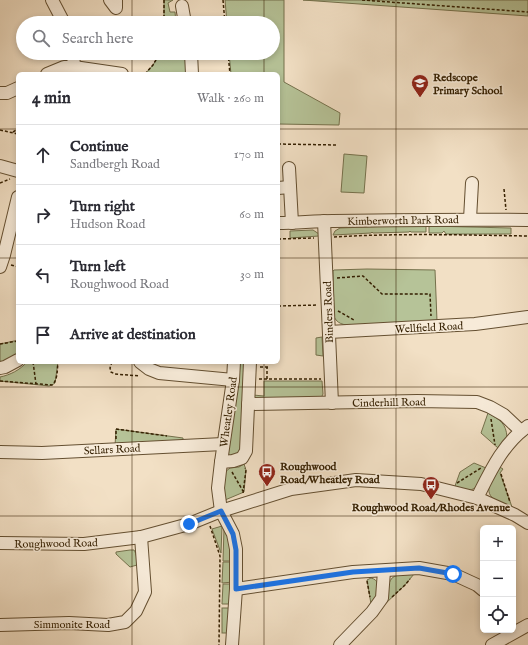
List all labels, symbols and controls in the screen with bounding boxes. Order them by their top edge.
search box [16,16,280,60]
icon: search [30,27,52,49]
text: Search here [62,29,133,48]
place label: Redscope Primary School [433,71,503,98]
school or university icon: Redscope Primary School [410,73,430,98]
text: 4 min [32,88,71,109]
text: Walk · 260 m [197,90,264,107]
text: Continue [70,137,128,156]
icon: ahead [32,144,54,166]
text: 170 m [234,146,264,163]
text: Sandbergh Road [70,156,160,173]
text: Turn right [70,197,135,216]
icon: right [32,204,54,226]
text: 60 m [239,206,264,223]
street label: Kimberworth Park Road [347,213,459,229]
text: Hudson Road [70,216,145,233]
text: Turn left [70,257,126,276]
icon: left [32,264,54,286]
text: 30 m [240,266,264,283]
text: Roughwood Road [70,276,169,293]
street label: Binders Road [321,281,337,343]
street label: Wellfield Road [394,319,464,337]
icon: arrive [32,324,54,346]
text: Arrive at destination [70,325,196,344]
street label: Wheatley Road [217,376,241,448]
street label: Cinderhill Road [352,395,426,411]
street label: Sellars Road [83,442,141,458]
place label: Roughwood Road/Wheatley Road [280,460,381,487]
bus stop icon: Roughwood Road/Wheatley Road [257,462,277,487]
bus stop icon: Roughwood Road/Rhodes Avenue [421,475,441,500]
place label: Roughwood Road/Rhodes Avenue [352,501,510,515]
route end [180,515,198,533]
map controls [480,525,516,633]
button: + [480,525,516,561]
street label: Roughwood Road [14,536,98,552]
button: − [480,561,516,597]
route start [444,565,462,583]
button: locate [480,597,516,633]
street label: Simmonite Road [34,618,110,632]

